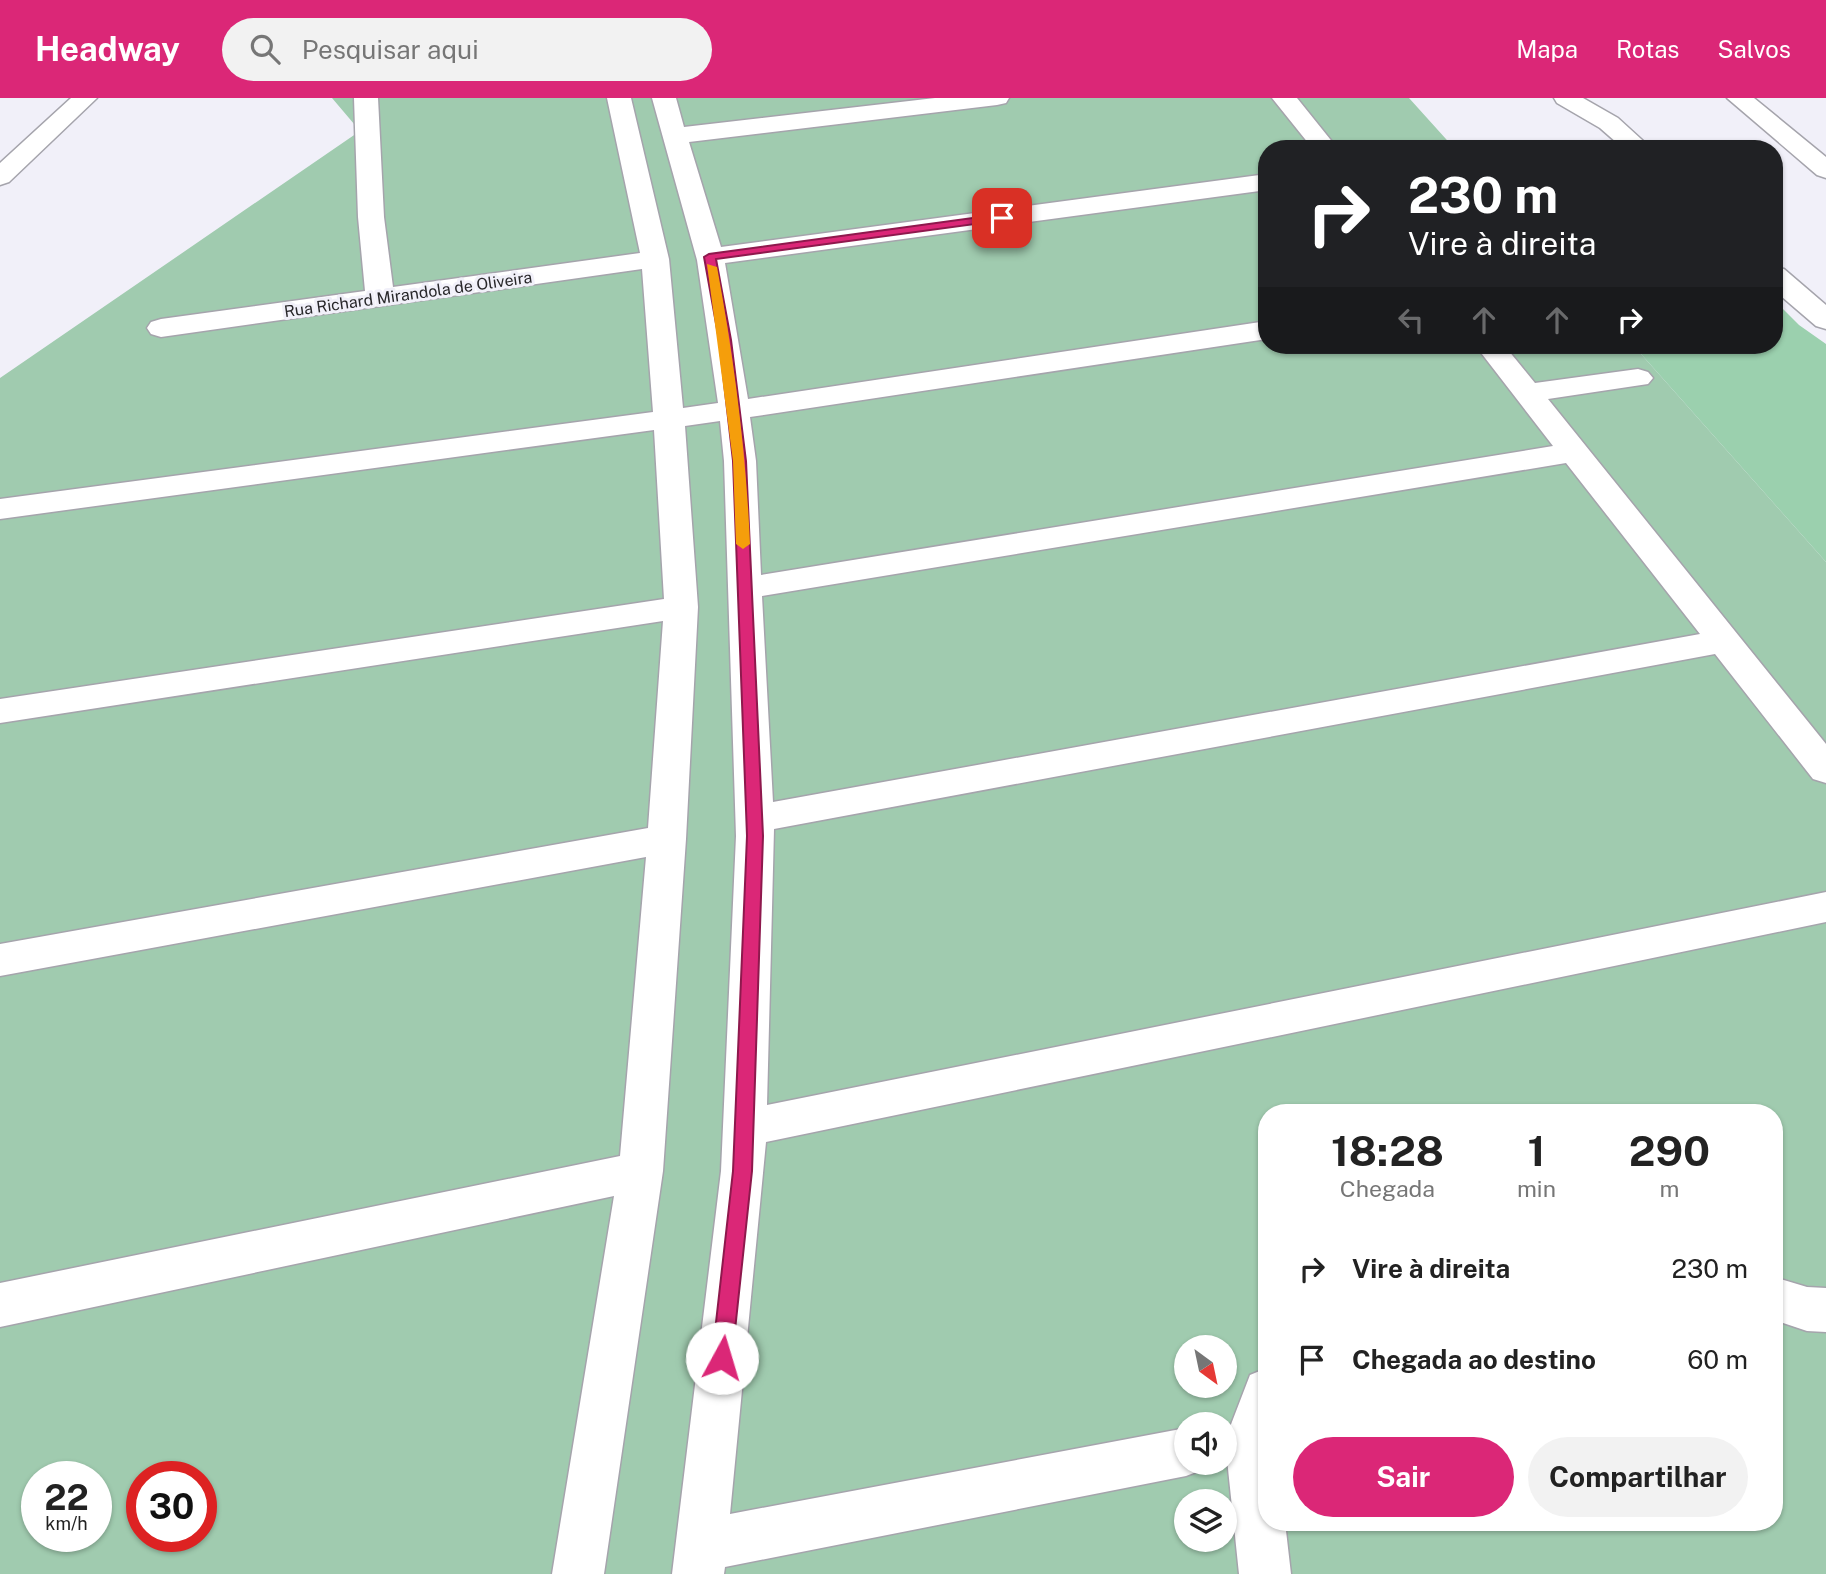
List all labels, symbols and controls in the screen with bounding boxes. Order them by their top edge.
search box [222,18,712,81]
text: Headway [35,30,180,68]
icon: search [246,30,284,68]
text: Pesquisar aqui [302,34,479,65]
text: Mapa [1516,35,1578,63]
text: Rotas [1616,35,1679,63]
text: Salvos [1717,35,1791,63]
text: 230 m [1408,166,1558,224]
icon: right [1293,168,1384,259]
pin [972,188,1032,248]
icon: arrive [983,199,1021,237]
text: Vire à direita [1408,225,1596,262]
street label: Rua Richard Mirandola de Oliveira [283,268,533,321]
icon: left [1392,301,1430,339]
icon: ahead [1465,301,1503,339]
icon: ahead [1538,301,1576,339]
icon: right [1611,301,1649,339]
text: 18:28 [1331,1126,1444,1175]
text: 1 [1527,1126,1545,1175]
text: 290 [1629,1126,1710,1175]
text: Chegada [1340,1175,1435,1202]
text: min [1517,1175,1556,1202]
text: m [1660,1175,1679,1202]
icon: right [1293,1250,1331,1288]
text: Vire à direita [1352,1253,1510,1284]
text: 230 m [1672,1253,1748,1284]
position arrow [685,1321,759,1395]
north arrow [1174,1335,1237,1398]
map controls [1174,1335,1237,1552]
icon: arrive [1293,1341,1331,1379]
text: Chegada ao destino [1352,1344,1596,1375]
text: 60 m [1687,1344,1748,1375]
button: sound [1174,1412,1237,1475]
button: Sair [1293,1437,1514,1517]
button: Compartilhar [1528,1437,1748,1517]
speed limit sign: 30 [126,1461,217,1552]
text: 22 [44,1477,89,1518]
button: layers [1174,1489,1237,1552]
text: km/h [45,1513,88,1534]

